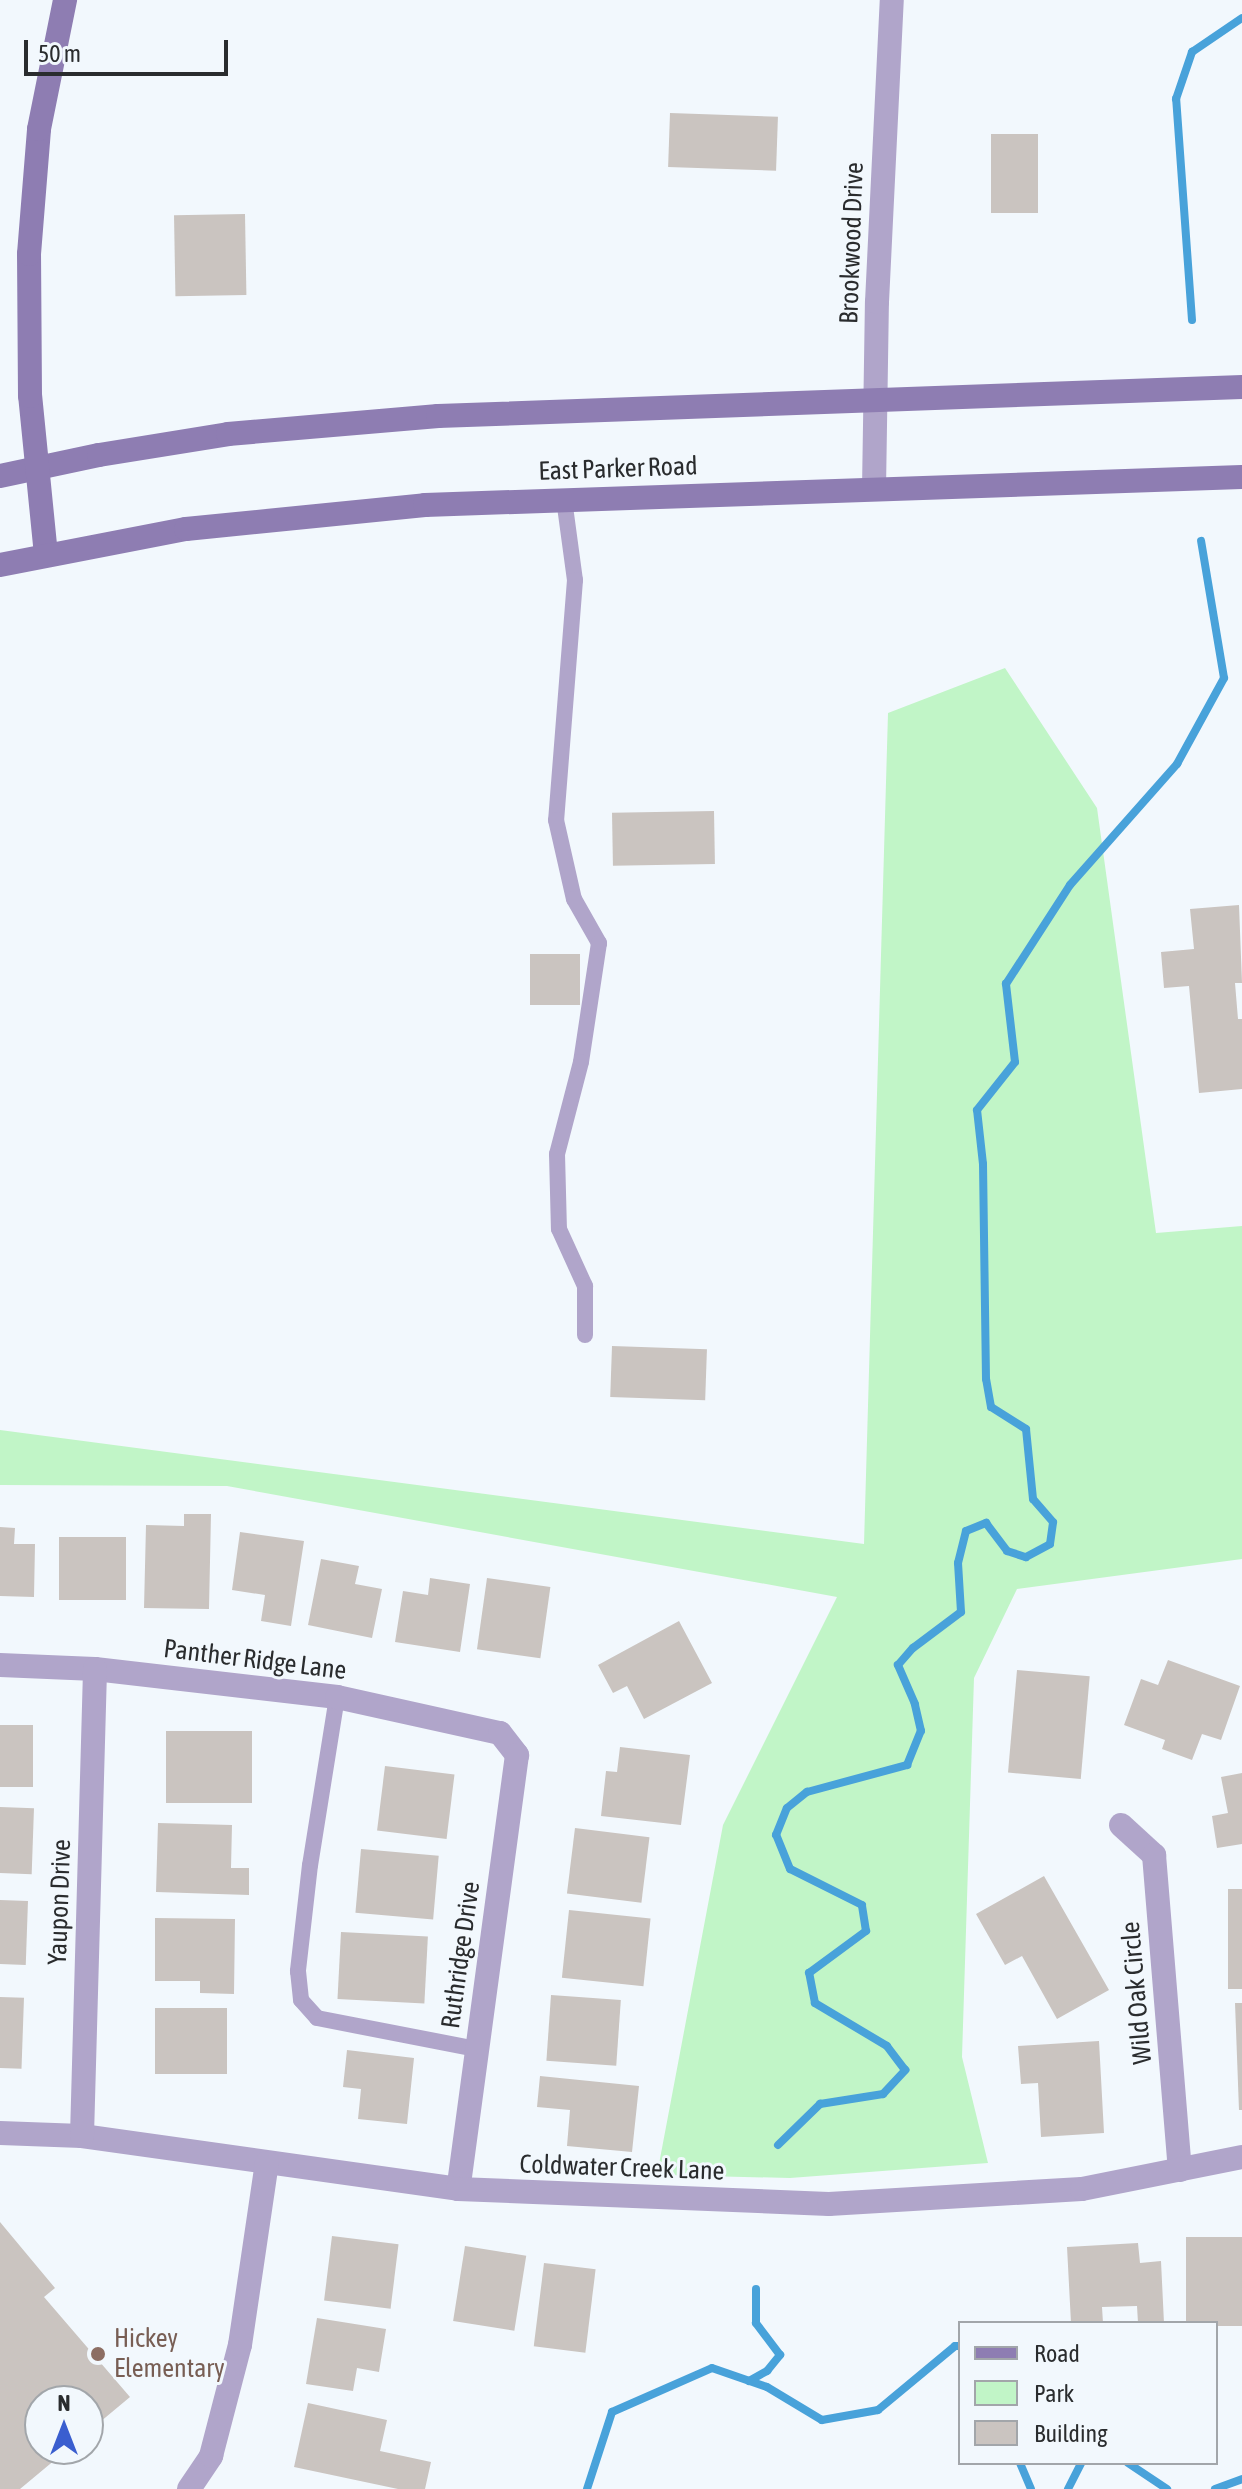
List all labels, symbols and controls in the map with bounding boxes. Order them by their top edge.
scale bar [28,24,232,74]
text: 50 m [38,40,81,67]
street label: Brookwood Drive [834,162,870,324]
street label: East Parker Road [538,451,698,487]
street label: Panther Ridge Lane [162,1633,348,1687]
street label: Yaupon Drive [42,1839,78,1965]
street label: Ruthridge Drive [435,1879,487,2031]
street label: Wild Oak Circle [1115,1920,1159,2066]
street label: Coldwater Creek Lane [519,2149,725,2187]
legend [958,2321,1218,2465]
place label: Hickey Elementary [114,2323,225,2384]
text: Road [1034,2340,1080,2367]
marker: Hickey Elementary [89,2345,107,2363]
text: Park [1034,2380,1074,2407]
north arrow [24,2385,104,2465]
text: N [58,2390,70,2416]
text: Building [1034,2420,1107,2447]

